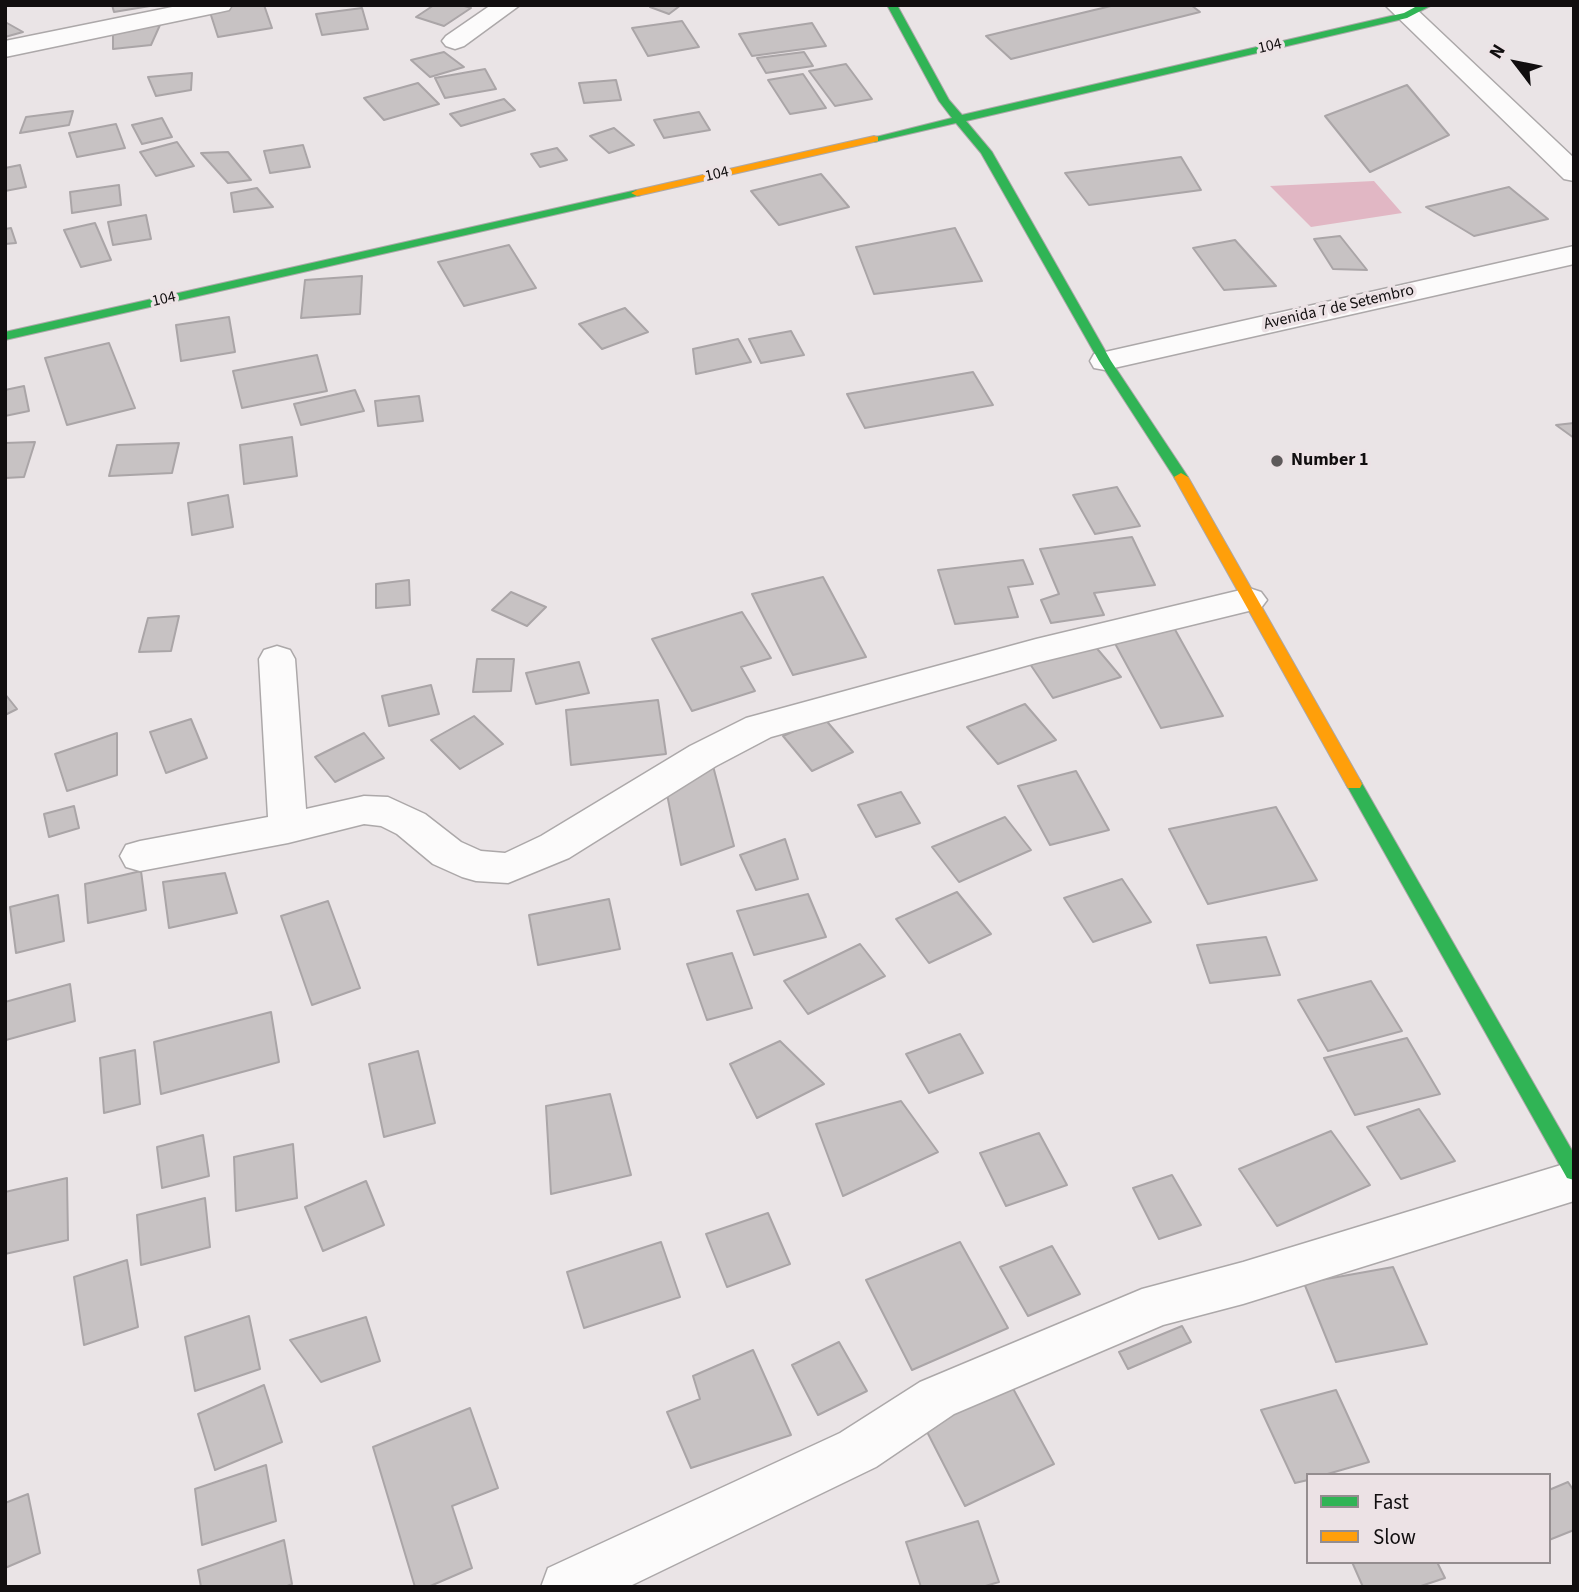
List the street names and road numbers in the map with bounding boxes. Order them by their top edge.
street label: 104 [1256,35,1284,59]
street label: 104 [703,163,731,187]
street label: Avenida 7 de Setembro [1262,281,1416,335]
street label: 104 [150,288,178,312]

